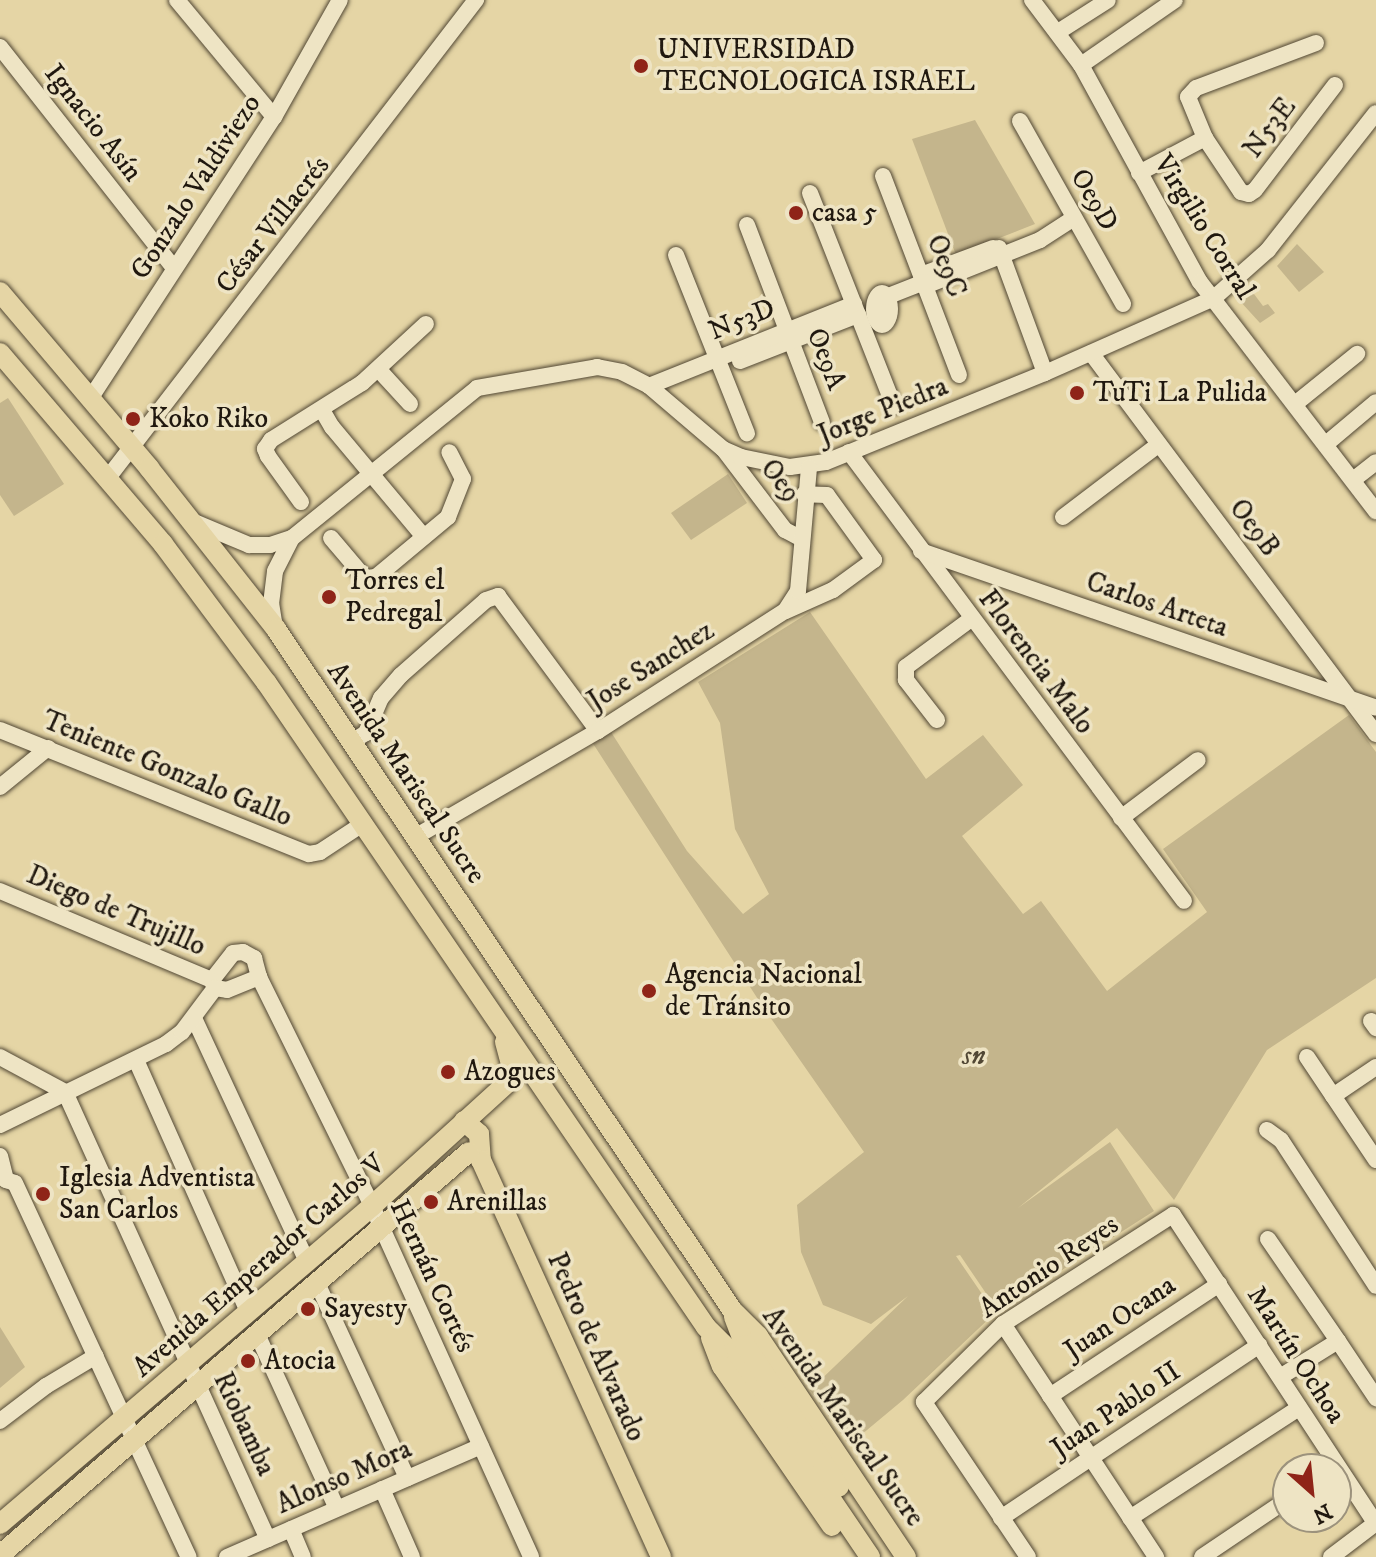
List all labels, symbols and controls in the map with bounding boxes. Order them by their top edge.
place label: UNIVERSIDAD TECNOLOGICA ISRAEL [657,33,975,99]
marker: UNIVERSIDAD TECNOLOGICA ISRAEL [632,57,650,75]
street label: Ignacio Asín [37,58,149,188]
street label: Gonzalo Valdiviezo [124,88,268,286]
street label: N53E [1236,91,1304,165]
street label: Virgilio Corral [1146,148,1262,306]
street label: César Villacrés [209,150,337,300]
street label: Oe9D [1063,163,1125,237]
place label: casa 5 [812,196,877,230]
marker: casa 5 [787,204,805,222]
street label: Oe9C [919,230,973,302]
street label: N53D [704,292,780,348]
street label: Oe9A [799,323,853,395]
street label: Jorge Piedra [813,370,953,452]
place label: TuTi La Pulida [1093,376,1267,410]
marker: TuTi La Pulida [1068,384,1086,402]
place label: Koko Riko [149,402,268,436]
marker: Koko Riko [124,410,142,428]
street label: Oe9 [753,453,807,509]
street label: Oe9B [1222,493,1286,563]
place label: Torres el Pedregal [345,564,445,630]
street label: Carlos Arteta [1082,565,1232,645]
street label: Florencia Malo [971,583,1101,741]
marker: Torres el Pedregal [320,588,338,606]
street label: Jose Sanchez [582,614,720,718]
street label: Avenida Mariscal Sucre [319,656,493,890]
street label: Teniente Gonzalo Gallo [37,704,297,834]
street label: Diego de Trujillo [22,858,210,964]
place label: Agencia Nacional de Tránsito [665,958,862,1024]
marker: Agencia Nacional de Tránsito [640,982,658,1000]
park label: sn [963,1039,985,1073]
place label: Azogues [464,1055,556,1089]
marker: Azogues [439,1063,457,1081]
street label: Avenida Emperador Carlos V [126,1147,392,1385]
place label: Iglesia Adventista San Carlos [59,1161,255,1227]
marker: Iglesia Adventista San Carlos [34,1185,52,1203]
place label: Arenillas [447,1185,547,1219]
marker: Arenillas [422,1193,440,1211]
street label: Hernán Cortés [382,1194,482,1358]
street label: Antonio Reyes [973,1208,1125,1326]
street label: Pedro de Alvarado [539,1247,653,1447]
street label: Juan Ocana [1058,1269,1182,1367]
street label: Martín Ochoa [1239,1280,1353,1430]
place label: Sayesty [324,1292,407,1326]
marker: Sayesty [299,1300,317,1318]
street label: Avenida Mariscal Sucre [755,1301,931,1533]
place label: Atocia [264,1344,336,1378]
marker: Atocia [239,1352,257,1370]
street label: Juan Pablo II [1045,1354,1187,1466]
street label: Riobamba [205,1367,283,1481]
street label: Alonso Mora [271,1432,417,1522]
north arrow [1272,1453,1352,1533]
text: N [1308,1497,1336,1529]

